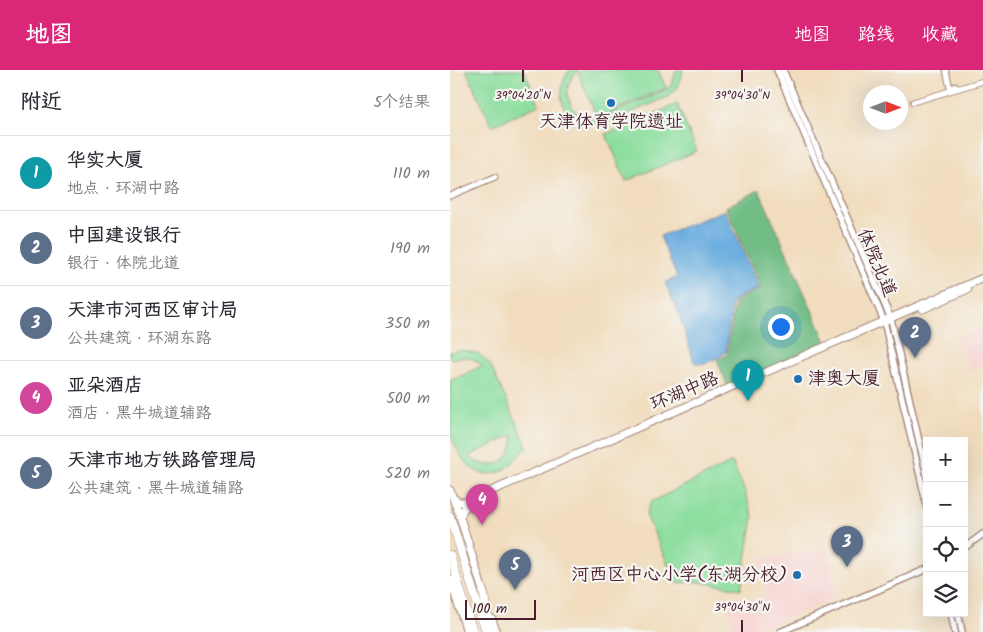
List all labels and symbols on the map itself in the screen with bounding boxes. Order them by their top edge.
north arrow [863,85,908,130]
text: 39°04'20"N [495,86,551,105]
text: 39°04'30"N [714,86,770,105]
marker: 天津体育学院遗址 [605,97,617,109]
place label: 天津体育学院遗址 [539,108,683,137]
street label: 体院北道 [849,224,903,302]
your location [768,314,794,340]
pin: 2 [899,317,931,358]
pin: 1 [732,360,764,401]
street label: 环湖中路 [646,365,724,419]
place label: 津奥大厦 [808,365,880,394]
marker: 津奥大厦 [792,373,804,385]
pin: 4 [466,484,498,525]
pin: 3 [831,526,863,567]
pin: 5 [499,549,531,590]
place label: 河西区中心小学(东湖分校) [571,561,787,590]
marker: 河西区中心小学(东湖分校) [791,569,803,581]
scale bar [465,597,536,620]
text: 39°04'30"N [714,598,770,617]

